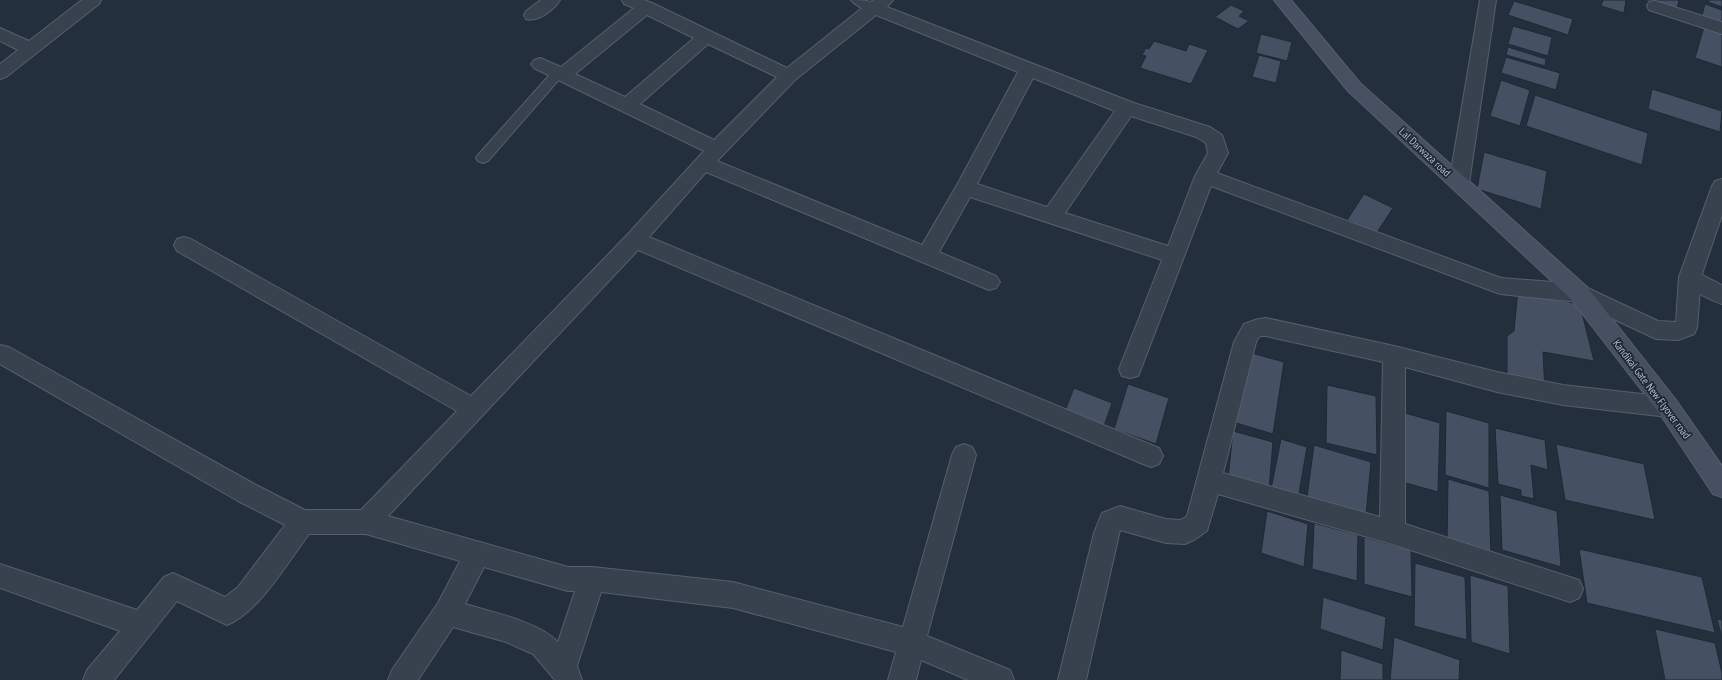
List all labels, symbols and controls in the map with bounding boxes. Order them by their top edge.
street label: Lal Darwaza road [1396,125,1454,180]
street label: Kandikal Gate New Flyover road [1610,337,1694,442]

